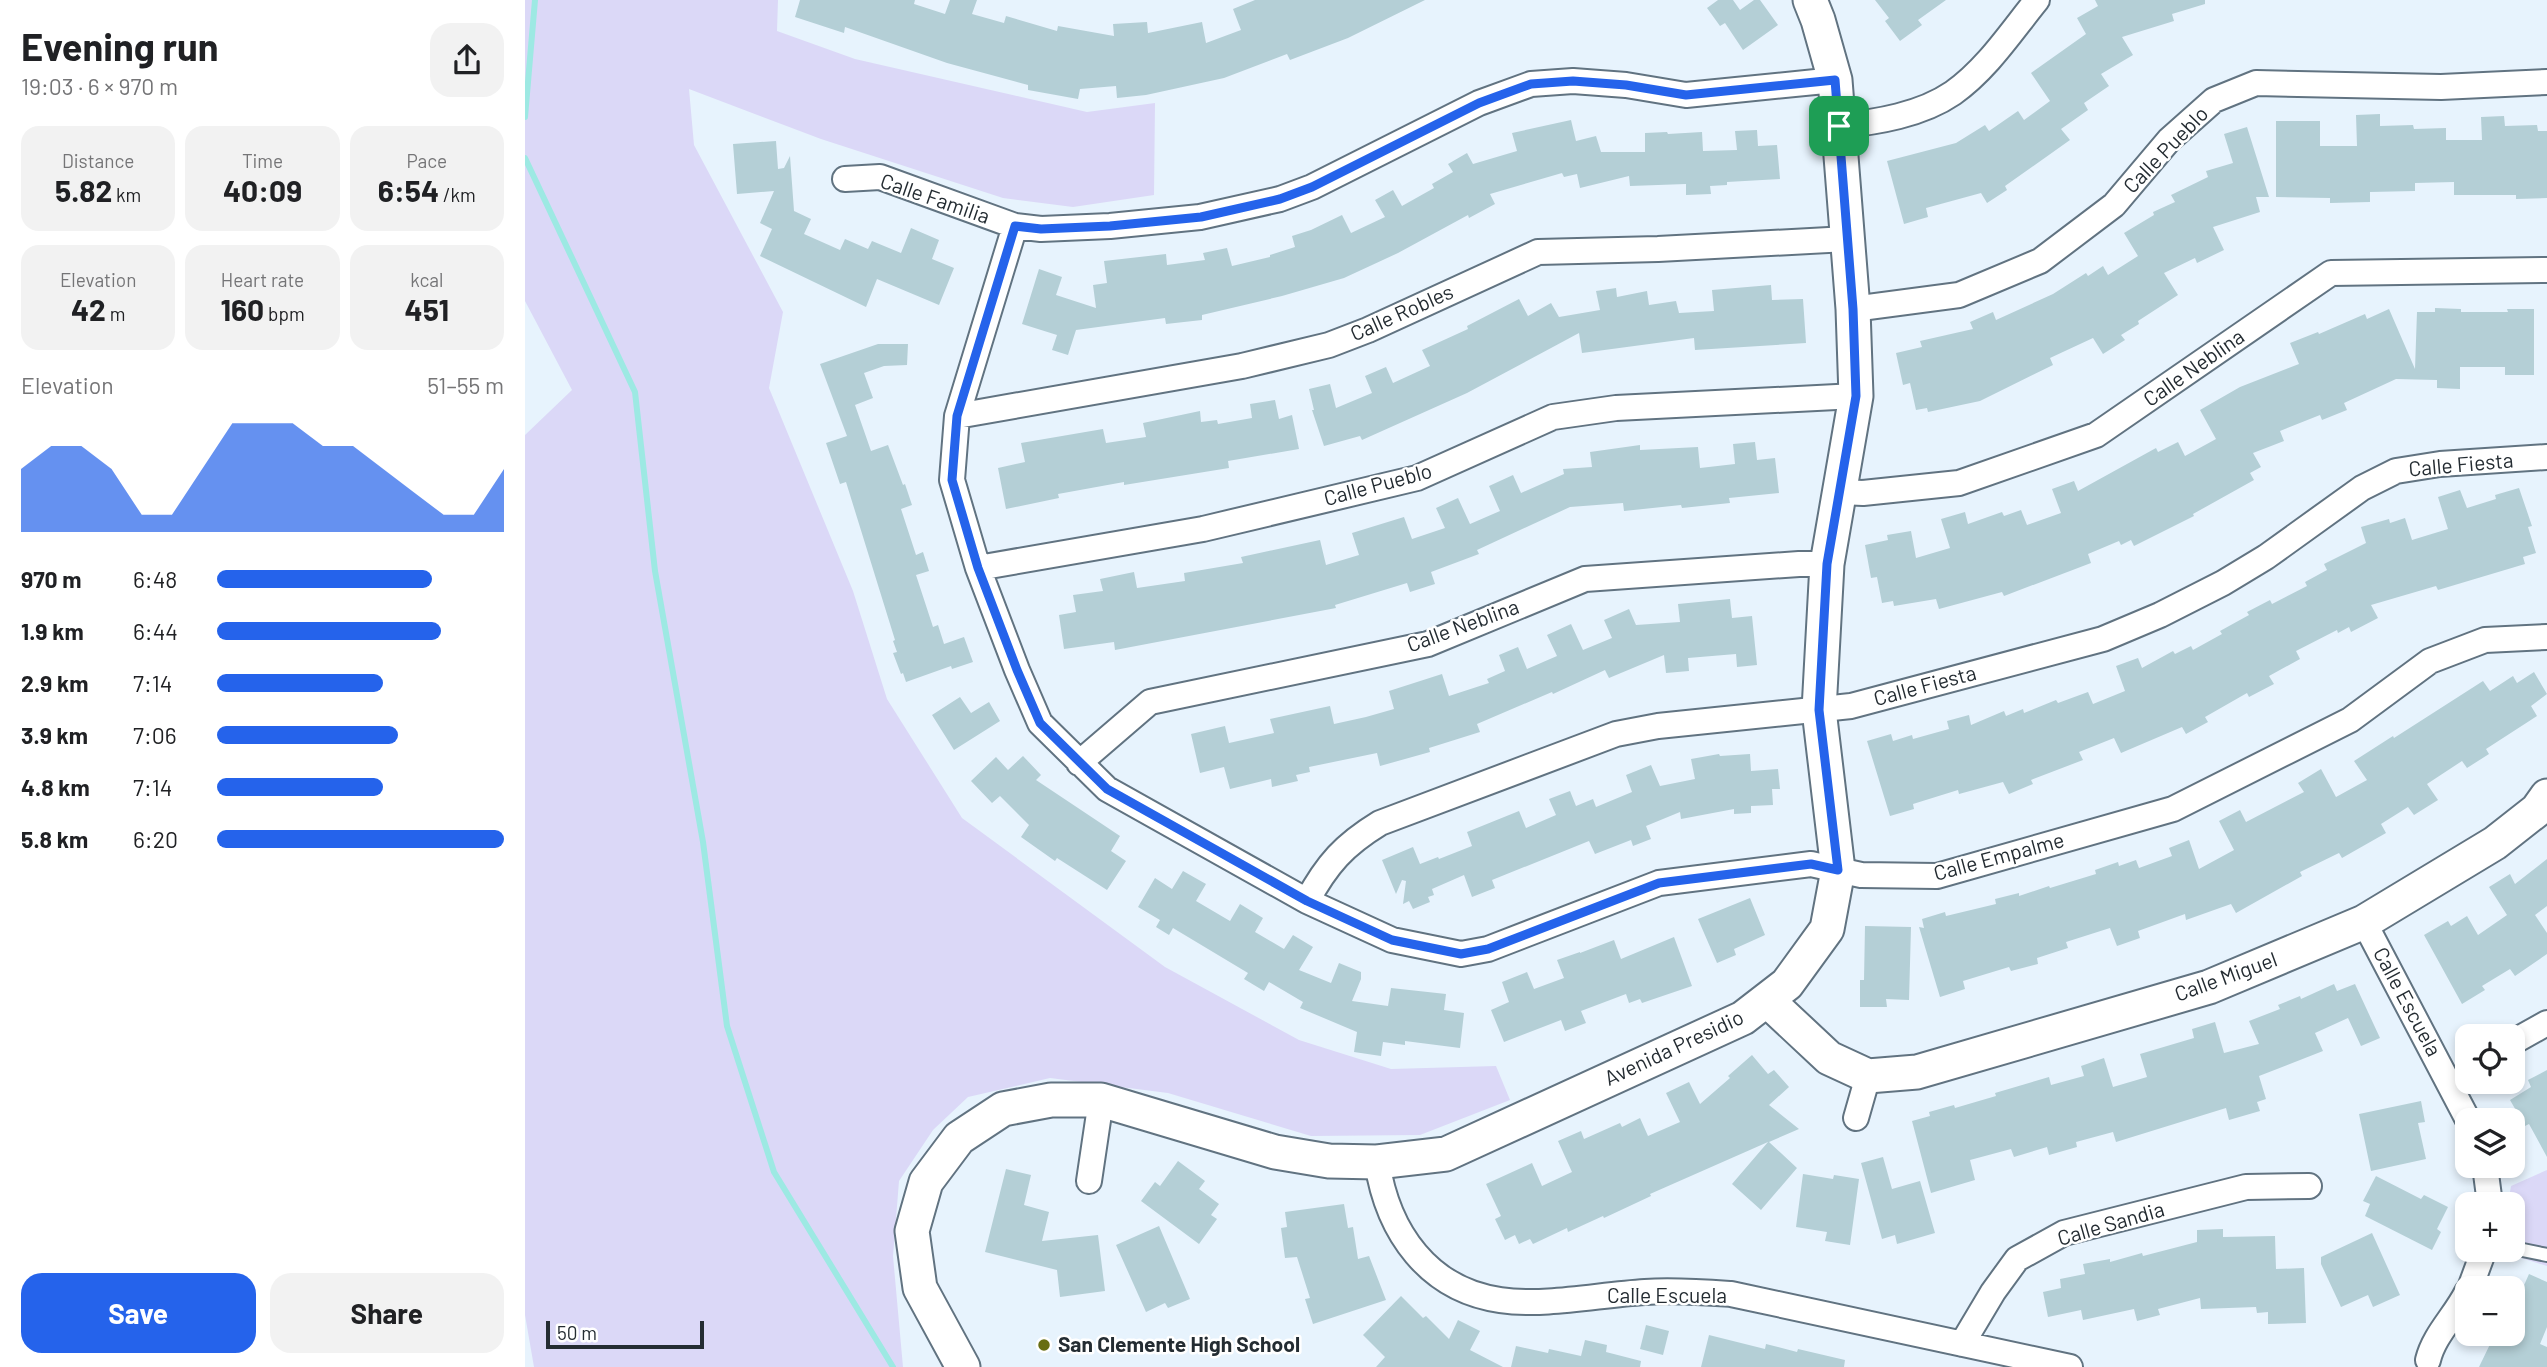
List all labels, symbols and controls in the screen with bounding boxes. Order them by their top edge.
text: Evening run [21,23,219,69]
button: share [430,23,504,97]
text: 19:03 · 6 × 970 m [21,72,178,100]
pin [1809,96,1869,156]
street label: Calle Pueblo [2117,100,2212,198]
icon: arrive [1820,107,1858,145]
text: Distance [62,149,134,172]
text: Time [242,149,283,172]
text: Pace [406,149,447,172]
street label: Calle Familia [878,167,993,228]
text: 5.82 [55,172,112,208]
text: 40:09 [223,172,302,208]
text: 6:54 [378,172,439,208]
text: km [112,183,141,206]
text: /km [439,183,476,206]
text: Elevation [60,268,136,291]
text: Heart rate [221,268,304,291]
text: kcal [410,268,443,291]
street label: Calle Robles [1346,278,1457,345]
text: 42 [71,291,106,327]
text: 160 [220,291,264,327]
text: 451 [405,291,449,327]
text: m [106,302,125,325]
text: bpm [264,302,305,325]
street label: Calle Neblina [2138,323,2248,411]
text: Elevation [21,371,114,399]
text: 51–55 m [427,371,504,399]
street label: Calle Fiesta [2407,446,2514,481]
street label: Calle Pueblo [1321,457,1434,510]
text: 970 m [21,565,82,593]
text: 6:48 [133,565,177,593]
street label: Calle Neblina [1403,593,1522,656]
text: 1.9 km [21,617,84,645]
text: 6:44 [133,617,178,645]
street label: Calle Fiesta [1871,659,1979,710]
text: 2.9 km [21,669,88,697]
text: 7:14 [133,669,172,697]
text: 3.9 km [21,721,88,749]
text: 7:06 [133,721,177,749]
text: 4.8 km [21,773,90,801]
text: 7:14 [133,773,172,801]
text: 5.8 km [21,825,88,853]
text: 6:20 [133,825,178,853]
street label: Calle Empalme [1931,826,2067,885]
street label: Calle Escuela [2369,942,2448,1060]
street label: Calle Miguel [2171,945,2280,1006]
street label: Avenida Presidio [1600,1003,1747,1090]
map controls [2455,1024,2525,1346]
button: locate [2455,1024,2525,1094]
button: layers [2455,1108,2525,1178]
button: + [2455,1192,2525,1262]
street label: Calle Sandia [2054,1195,2167,1250]
button: Save [21,1273,256,1353]
button: Share [270,1273,504,1353]
button: − [2455,1276,2525,1346]
street label: Calle Escuela [1607,1282,1727,1307]
scale bar [546,1318,703,1350]
text: 50 m [557,1321,597,1344]
place label: San Clemente High School [1058,1331,1300,1356]
marker: San Clemente High School [1036,1337,1052,1353]

